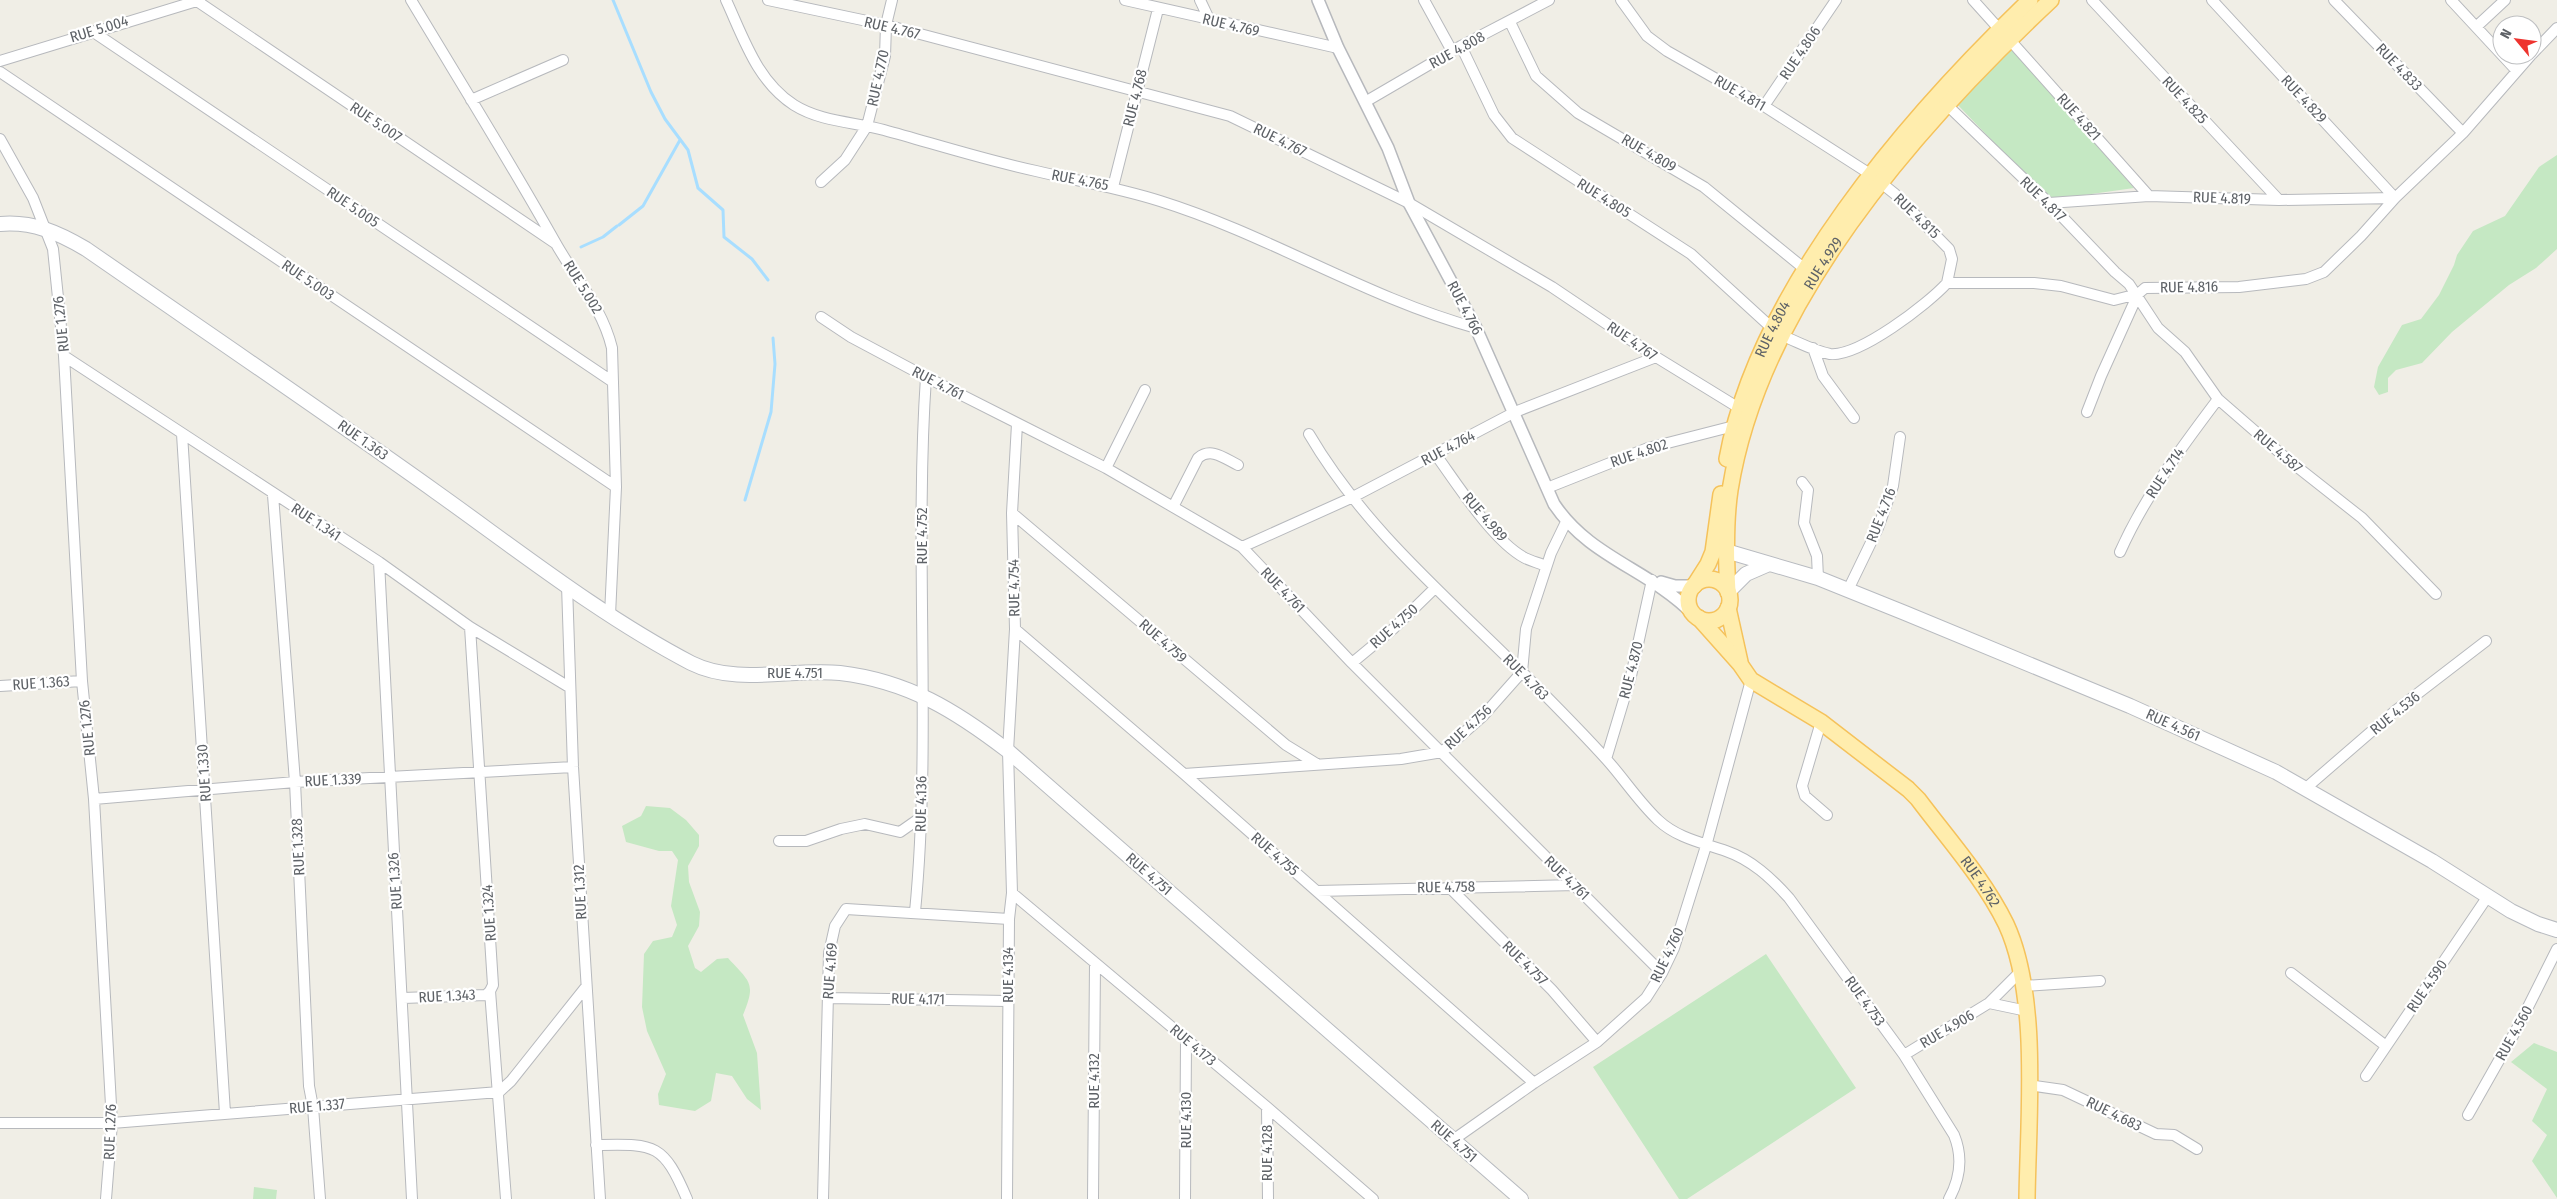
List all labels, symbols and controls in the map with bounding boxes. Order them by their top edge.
street label: RUE 4.769 [1201,10,1261,40]
street label: RUE 5.004 [68,12,130,46]
street label: RUE 4.767 [862,13,922,43]
north arrow [2492,15,2542,65]
street label: RUE 4.806 [1776,23,1824,83]
text: N [2497,26,2516,42]
street label: RUE 4.808 [1426,27,1488,73]
street label: RUE 4.833 [2372,40,2426,95]
street label: RUE 4.770 [863,48,893,108]
street label: RUE 4.768 [1119,67,1151,129]
street label: RUE 4.811 [1711,71,1769,115]
street label: RUE 4.829 [2277,71,2331,127]
street label: RUE 4.825 [2158,72,2212,128]
street label: RUE 4.821 [2053,90,2105,144]
street label: RUE 5.007 [347,98,405,146]
street label: RUE 4.767 [1251,119,1309,161]
street label: RUE 4.809 [1618,130,1680,176]
street label: RUE 4.765 [1050,166,1110,194]
street label: RUE 4.817 [2016,173,2070,225]
street label: RUE 4.805 [1574,174,1634,222]
street label: RUE 5.005 [323,183,383,231]
street label: RUE 4.819 [2193,188,2251,208]
street label: RUE 4.815 [1890,189,1944,243]
street label: RUE 4.929 [1800,234,1847,293]
street label: RUE 5.003 [278,256,338,304]
street label: RUE 5.002 [560,257,607,317]
street label: RUE 4.816 [2160,277,2218,297]
street label: RUE 4.766 [1443,278,1487,338]
street label: RUE 1.276 [49,295,73,353]
street label: RUE 4.804 [1751,298,1794,360]
street label: RUE 4.767 [1603,318,1661,364]
street label: RUE 4.761 [909,362,967,404]
street label: RUE 1.363 [334,416,392,464]
street label: RUE 4.587 [2250,425,2306,477]
street label: RUE 4.764 [1418,426,1478,470]
street label: RUE 4.802 [1608,435,1670,471]
street label: RUE 4.714 [2142,444,2188,502]
street label: RUE 4.716 [1862,485,1900,545]
street label: RUE 4.989 [1459,489,1511,545]
street label: RUE 1.341 [288,499,344,545]
street label: RUE 4.752 [913,507,931,565]
street label: RUE 4.754 [1004,559,1024,617]
street label: RUE 4.761 [1257,564,1309,616]
street label: RUE 4.750 [1366,600,1422,652]
street label: RUE 4.759 [1135,615,1191,667]
street label: RUE 4.870 [1615,639,1647,701]
street label: RUE 4.763 [1499,650,1553,704]
street label: RUE 4.751 [767,664,823,682]
street label: RUE 1.363 [12,672,71,694]
street label: RUE 4.536 [2366,687,2424,739]
street label: RUE 1.276 [75,699,99,757]
street label: RUE 4.756 [1441,701,1495,753]
street label: RUE 4.561 [2143,705,2203,745]
street label: RUE 1.330 [193,743,215,803]
street label: RUE 1.339 [304,770,362,790]
street label: RUE 4.136 [912,776,930,832]
street label: RUE 1.328 [288,818,308,876]
street label: RUE 4.755 [1247,828,1303,880]
street label: RUE 4.751 [1122,849,1176,899]
street label: RUE 1.326 [384,852,406,910]
street label: RUE 4.761 [1541,852,1593,904]
street label: RUE 4.762 [1957,853,2004,910]
street label: RUE 1.312 [570,863,590,920]
street label: RUE 4.758 [1417,877,1475,897]
street label: RUE 1.324 [478,884,500,942]
street label: RUE 4.760 [1646,925,1688,985]
street label: RUE 4.757 [1498,937,1552,989]
street label: RUE 4.169 [819,942,841,1000]
street label: RUE 4.134 [999,947,1017,1003]
street label: RUE 4.590 [2403,956,2451,1016]
street label: RUE 4.753 [1841,973,1889,1030]
street label: RUE 1.343 [418,986,476,1006]
street label: RUE 4.171 [891,990,945,1008]
street label: RUE 4.560 [2492,1002,2536,1064]
street label: RUE 4.906 [1917,1006,1977,1052]
street label: RUE 4.173 [1166,1020,1220,1070]
street label: RUE 4.132 [1085,1053,1103,1109]
street label: RUE 4.130 [1177,1092,1195,1148]
street label: RUE 4.683 [2083,1093,2145,1135]
street label: RUE 1.337 [288,1095,346,1117]
street label: RUE 1.276 [100,1104,120,1160]
street label: RUE 4.751 [1427,1116,1481,1166]
street label: RUE 4.128 [1258,1125,1276,1181]

